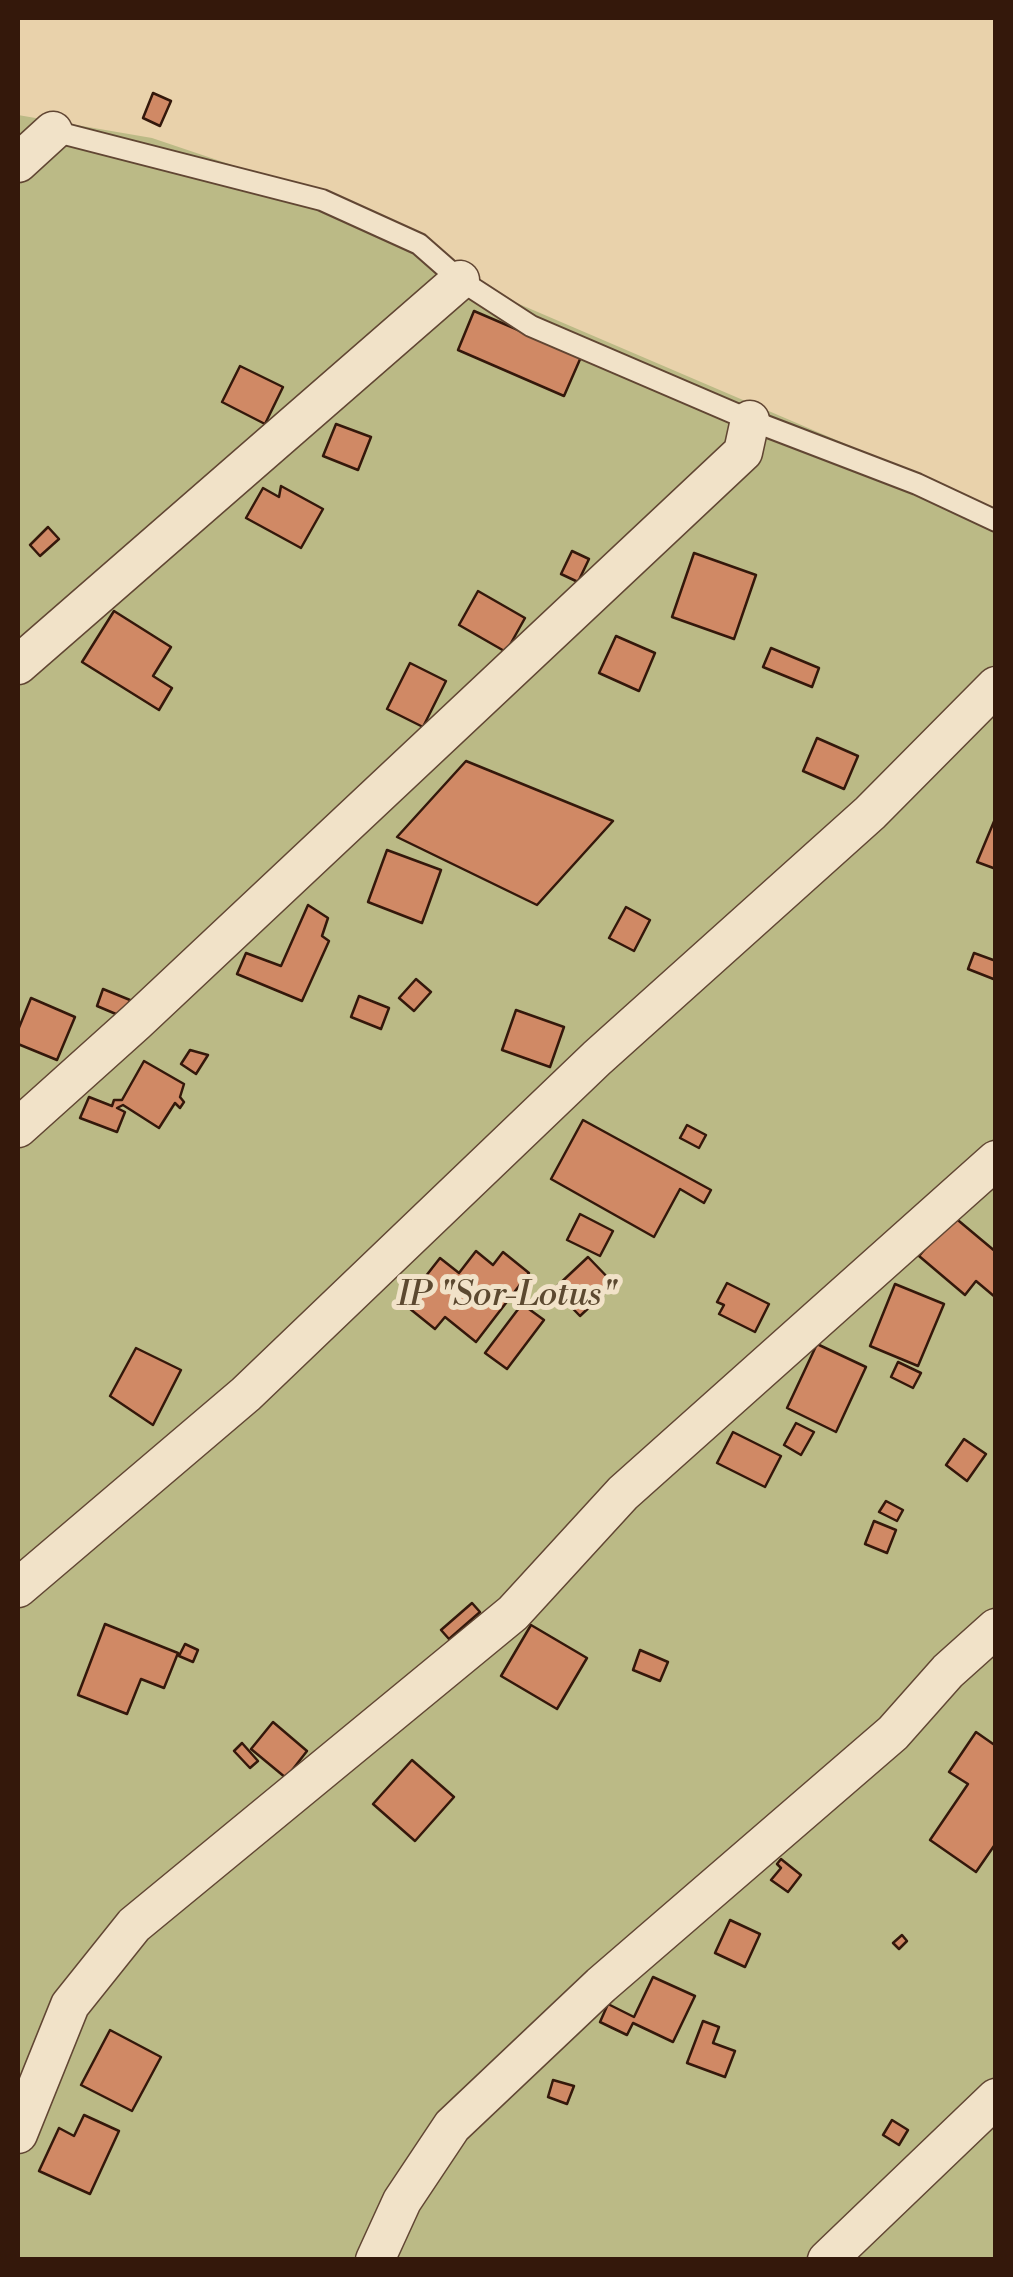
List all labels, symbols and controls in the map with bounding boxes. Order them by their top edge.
park label: IP "Sor-Lotus" [397,1276,615,1318]

